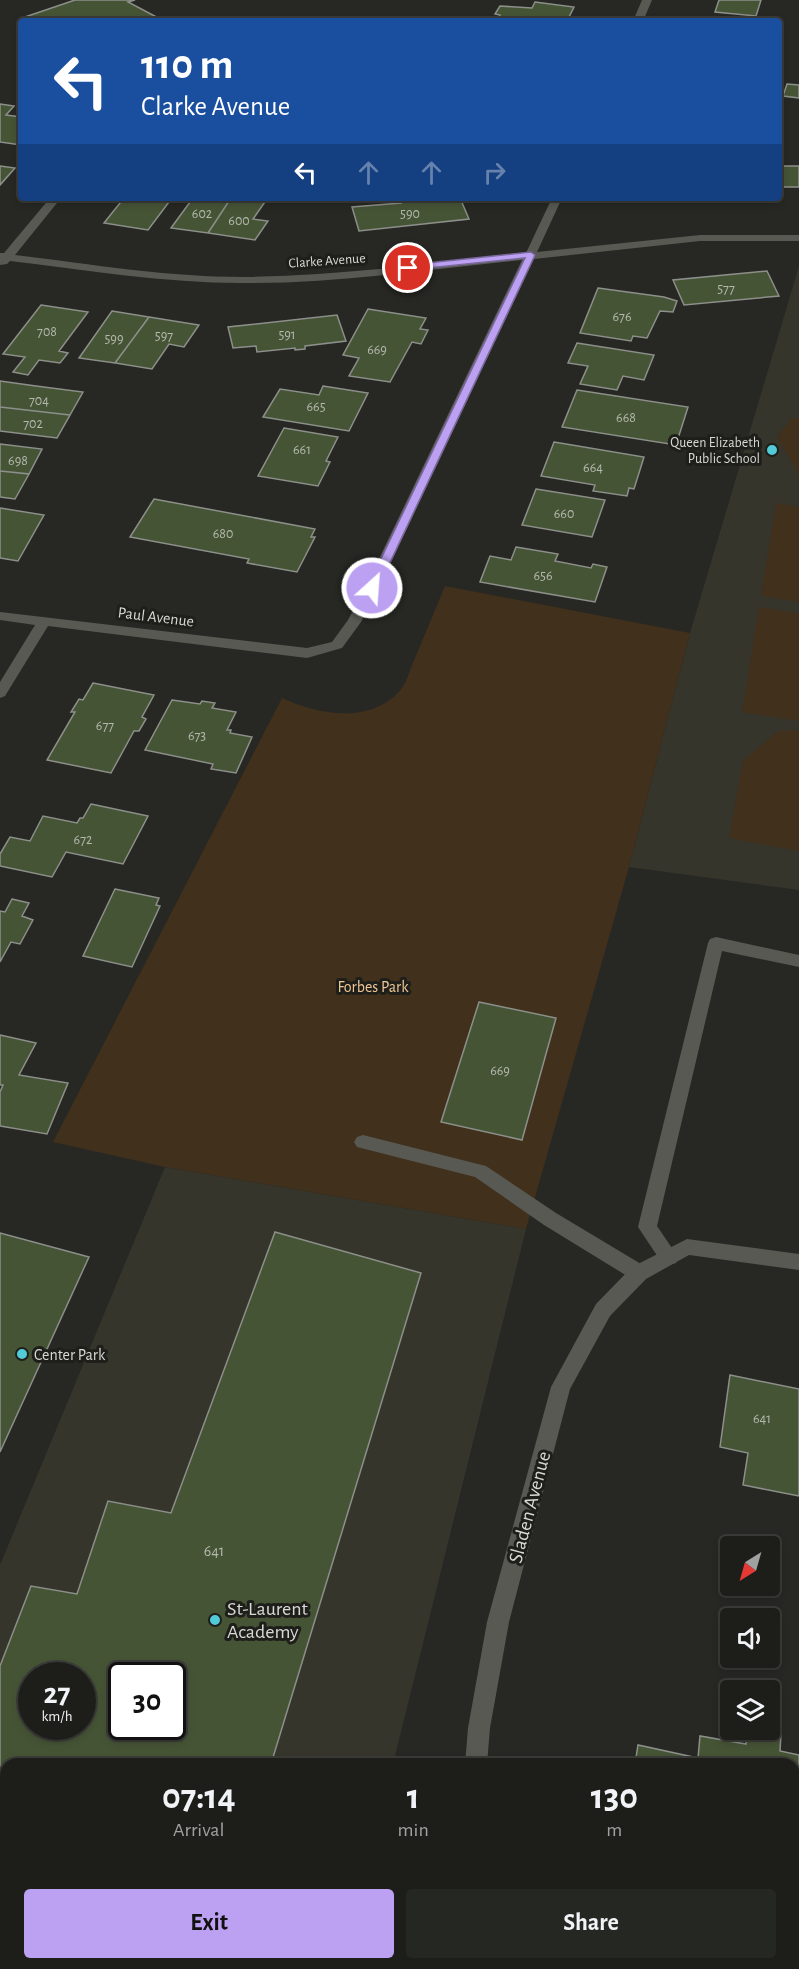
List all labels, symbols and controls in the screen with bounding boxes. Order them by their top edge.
icon: left [42,42,120,120]
text: 110 m [141,44,233,86]
text: Clarke Avenue [141,93,290,120]
icon: left [289,156,322,189]
icon: ahead [352,156,385,189]
icon: ahead [415,156,448,189]
icon: right [478,156,511,189]
house number: 602 [192,207,212,221]
house number: 590 [400,207,420,221]
house number: 600 [228,214,250,228]
pin [382,242,433,293]
street label: Clarke Avenue [288,251,366,271]
icon: arrive [391,251,424,284]
house number: 577 [717,282,735,296]
house number: 676 [613,310,632,324]
house number: 708 [37,325,57,339]
house number: 591 [278,328,296,342]
house number: 597 [155,329,173,343]
house number: 599 [104,332,124,346]
house number: 669 [367,343,387,357]
house number: 704 [29,394,49,408]
house number: 665 [306,400,326,414]
house number: 668 [616,411,636,425]
house number: 702 [23,417,43,431]
place label: Queen Elizabeth Public School [670,436,760,466]
house number: 661 [293,443,311,457]
marker: Queen Elizabeth Public School [765,443,779,457]
house number: 698 [8,454,28,468]
house number: 664 [583,461,603,475]
house number: 660 [554,507,574,521]
house number: 680 [213,527,233,541]
position arrow [340,556,404,620]
house number: 656 [533,569,553,583]
street label: Paul Avenue [117,604,195,630]
house number: 677 [96,719,114,733]
house number: 673 [188,729,206,743]
house number: 672 [74,833,92,847]
park label: Forbes Park [337,979,409,995]
house number: 669 [490,1064,510,1078]
marker: Center Park [15,1347,29,1361]
place label: Center Park [34,1347,106,1363]
house number: 641 [753,1412,771,1426]
street label: Sladen Avenue [505,1449,554,1565]
north arrow [720,1536,780,1596]
map controls [720,1536,780,1740]
house number: 641 [204,1543,224,1559]
place label: St-Laurent Academy [227,1599,309,1642]
button: sound [720,1608,780,1668]
marker: St-Laurent Academy [208,1613,222,1627]
speed limit sign: 30 [108,1662,186,1740]
text: 27 [43,1679,71,1709]
button: layers [720,1680,780,1740]
text: km/h [42,1709,72,1724]
text: 07:14 [162,1779,236,1815]
text: 1 [407,1779,420,1815]
text: 130 [591,1779,638,1815]
text: Arrival [173,1820,225,1840]
text: min [398,1820,429,1840]
text: m [606,1820,622,1840]
button: Exit [24,1889,394,1958]
button: Share [406,1889,776,1958]

